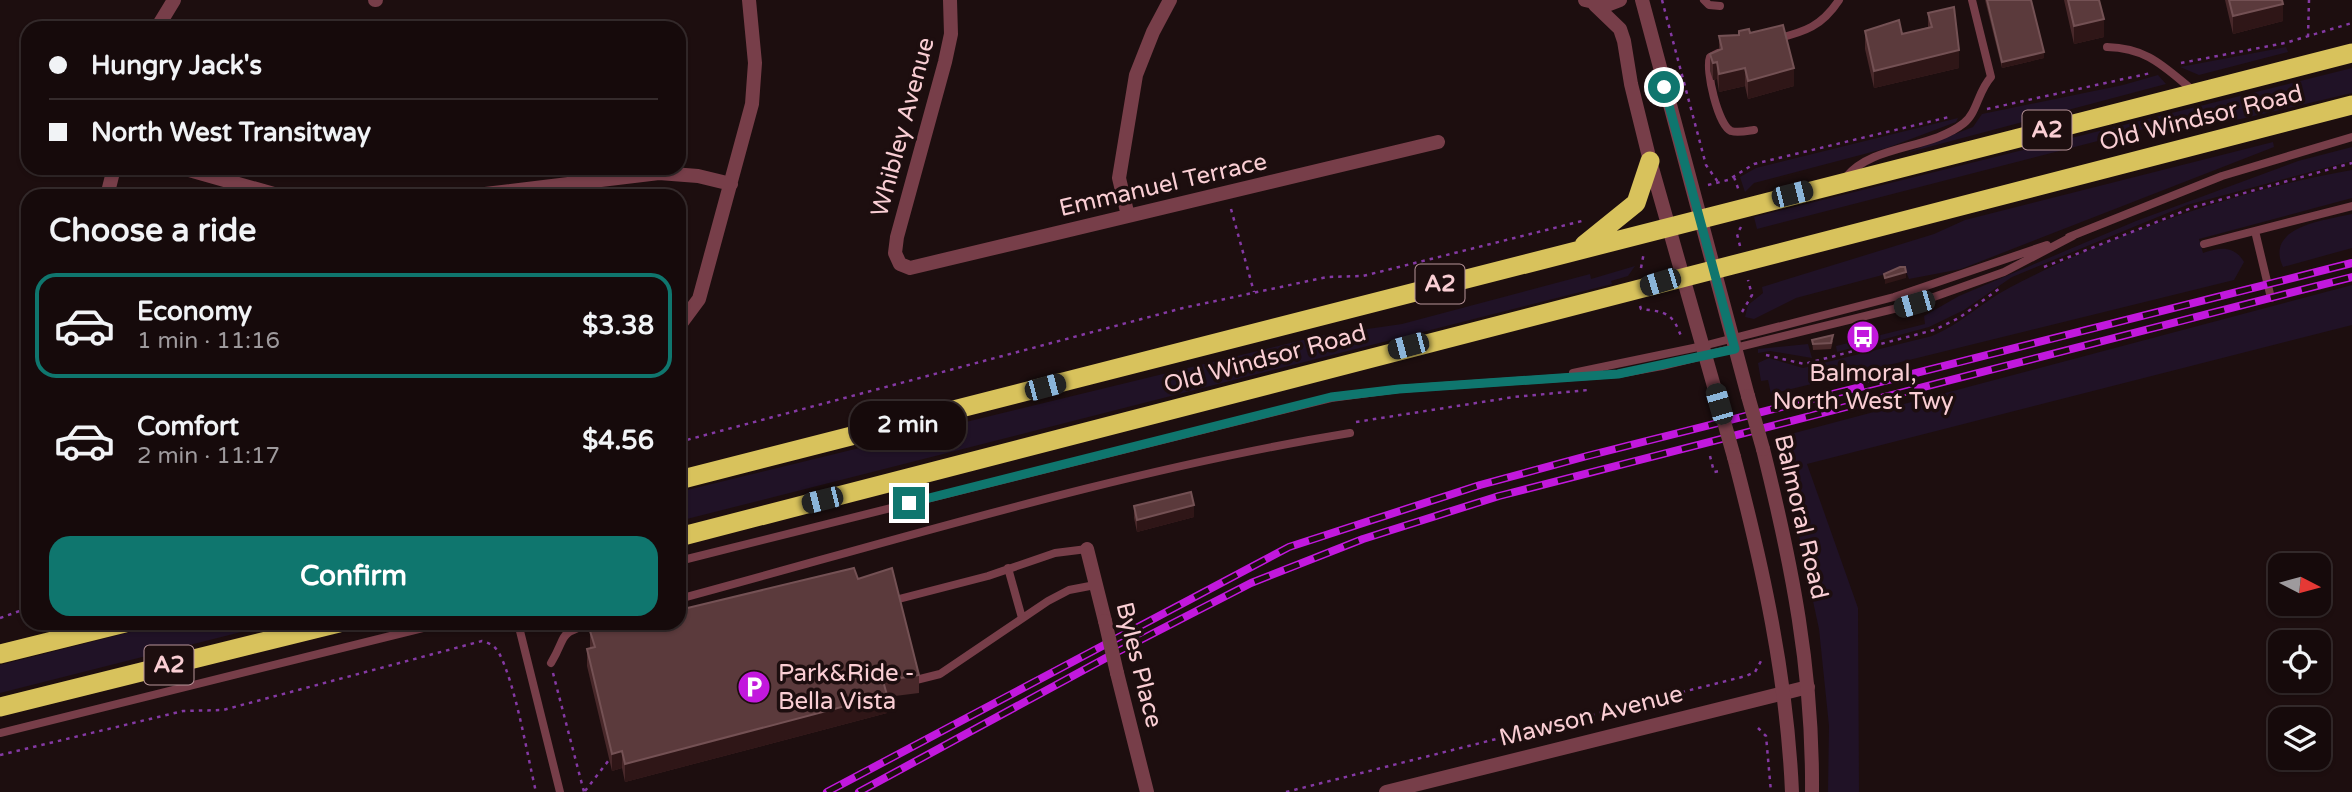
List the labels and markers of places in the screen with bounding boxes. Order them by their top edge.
bus stop icon: Balmoral, North West Twy [1844,318,1882,356]
place label: Balmoral, North West Twy [1772,359,1954,416]
place label: Park&Ride - Bella Vista [778,659,915,716]
parking icon: Park&Ride - Bella Vista [735,668,773,706]

